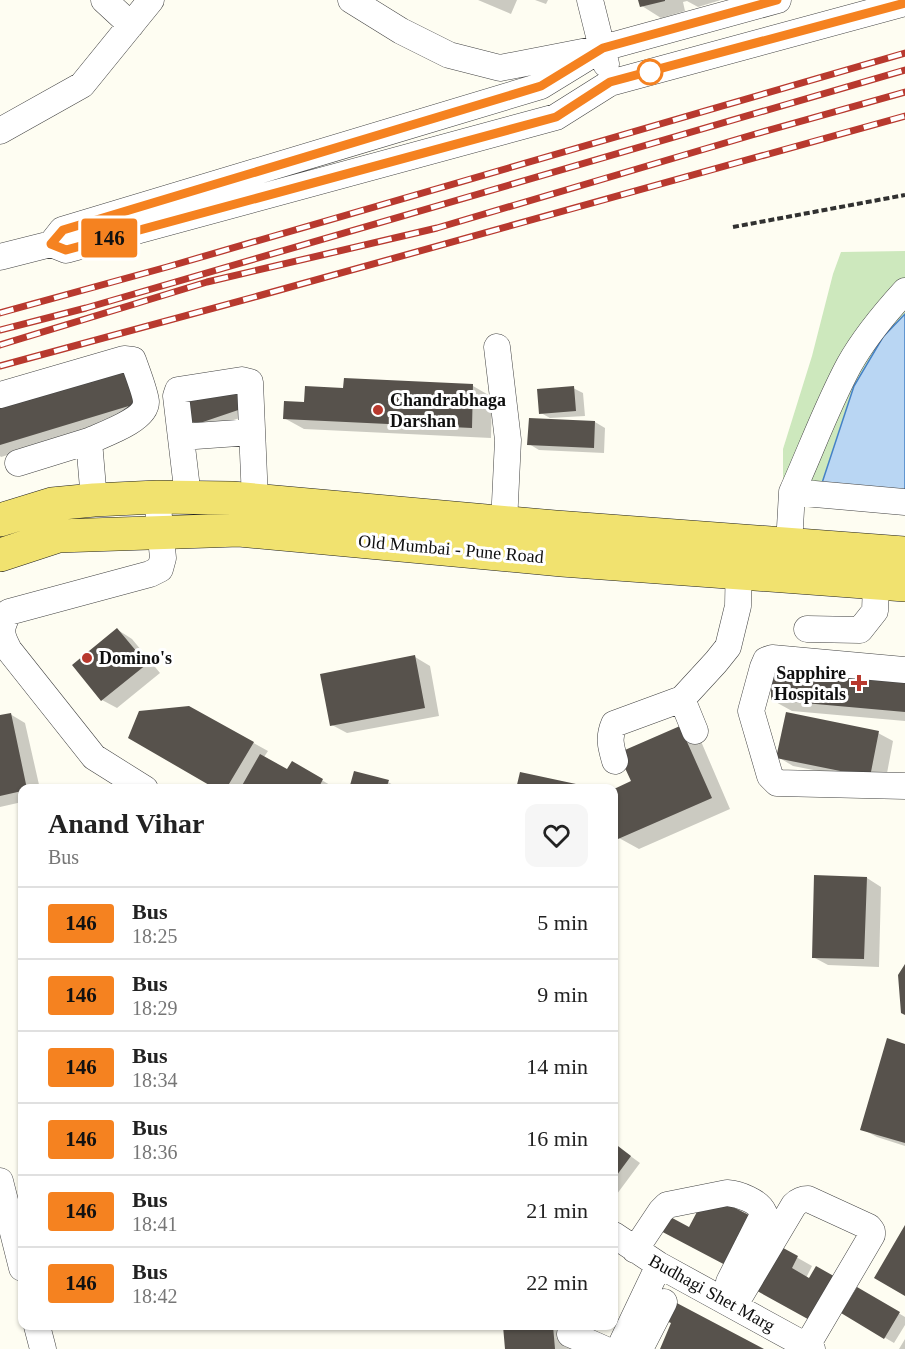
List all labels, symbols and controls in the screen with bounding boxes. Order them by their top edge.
unlabelled marker [637,59,663,85]
line badge: 146 [74,218,144,258]
text: 146 [93,226,125,250]
place label: Chandrabhaga Darshan [390,390,506,431]
marker: Chandrabhaga Darshan [371,403,385,417]
street label: Old Mumbai - Pune Road [357,531,545,567]
place label: Domino's [99,648,172,668]
marker: Domino's [80,651,94,665]
place label: Sapphire Hospitals [774,663,846,704]
marker: Sapphire Hospitals [850,674,868,692]
button: heart [525,804,588,867]
text: Anand Vihar [48,808,204,839]
text: Bus [48,846,79,868]
text: Bus [132,899,167,924]
text: 5 min [537,910,588,935]
text: 146 [65,911,97,935]
text: 18:25 [132,925,178,947]
text: Bus [132,971,167,996]
text: 9 min [537,982,588,1007]
text: 146 [65,983,97,1007]
text: 18:29 [132,997,178,1019]
text: Bus [132,1043,167,1068]
text: 14 min [526,1054,588,1079]
text: 146 [65,1055,97,1079]
text: 18:34 [132,1069,178,1091]
text: Bus [132,1115,167,1140]
text: 16 min [526,1126,588,1151]
text: 146 [65,1127,97,1151]
text: 18:36 [132,1141,178,1163]
text: Bus [132,1187,167,1212]
text: 21 min [526,1198,588,1223]
text: 146 [65,1199,97,1223]
text: 18:41 [132,1213,178,1235]
street label: Budhagi Shet Marg [646,1250,778,1336]
text: Bus [132,1259,167,1284]
text: 22 min [526,1270,588,1295]
text: 146 [65,1271,97,1295]
text: 18:42 [132,1285,178,1307]

